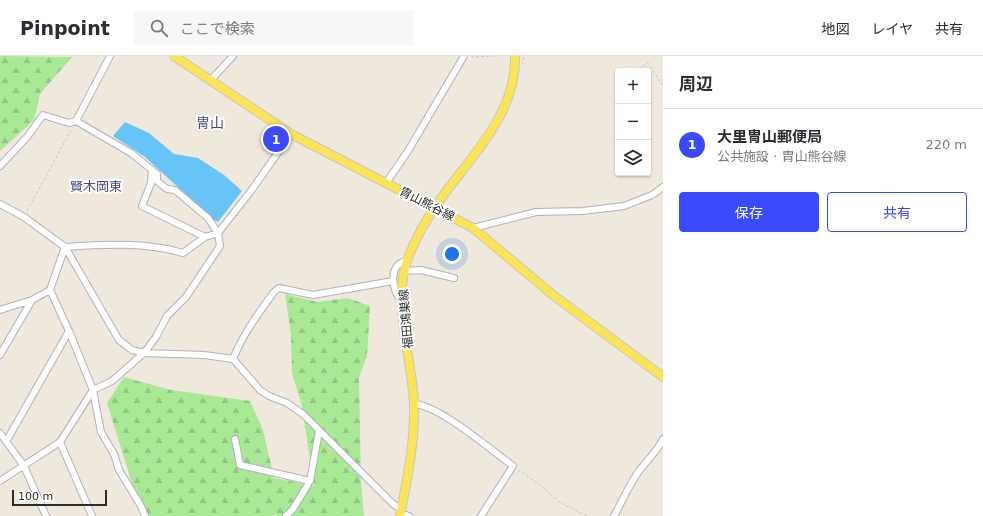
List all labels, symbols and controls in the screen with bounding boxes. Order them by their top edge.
search box [134,10,414,46]
text: Pinpoint [20,17,110,39]
icon: search [148,17,170,39]
text: ここで検索 [180,20,255,38]
text: 地図 [821,21,849,37]
text: レイヤ [871,21,913,37]
text: 共有 [935,21,963,37]
map controls [615,68,651,176]
button: + [615,68,651,104]
text: 周辺 [679,74,713,94]
button: − [615,104,651,140]
district label: 冑山 [196,115,224,131]
pin: 1 [263,124,289,154]
text: 大里冑山郵便局 [717,128,822,146]
text: 1 [687,137,697,152]
text: 220 m [925,137,967,152]
button: layers [615,140,651,176]
text: 公共施設 · 胄山熊谷線 [717,149,846,164]
district label: 賢木岡東 [70,179,122,194]
street label: 胄山熊谷線 [397,184,457,224]
button: 保存 [679,192,819,232]
button: 共有 [827,192,967,232]
your location [442,244,462,264]
street label: 福田鴻巣線 [396,288,416,350]
scale bar [12,488,107,507]
text: 100 m [18,490,53,503]

